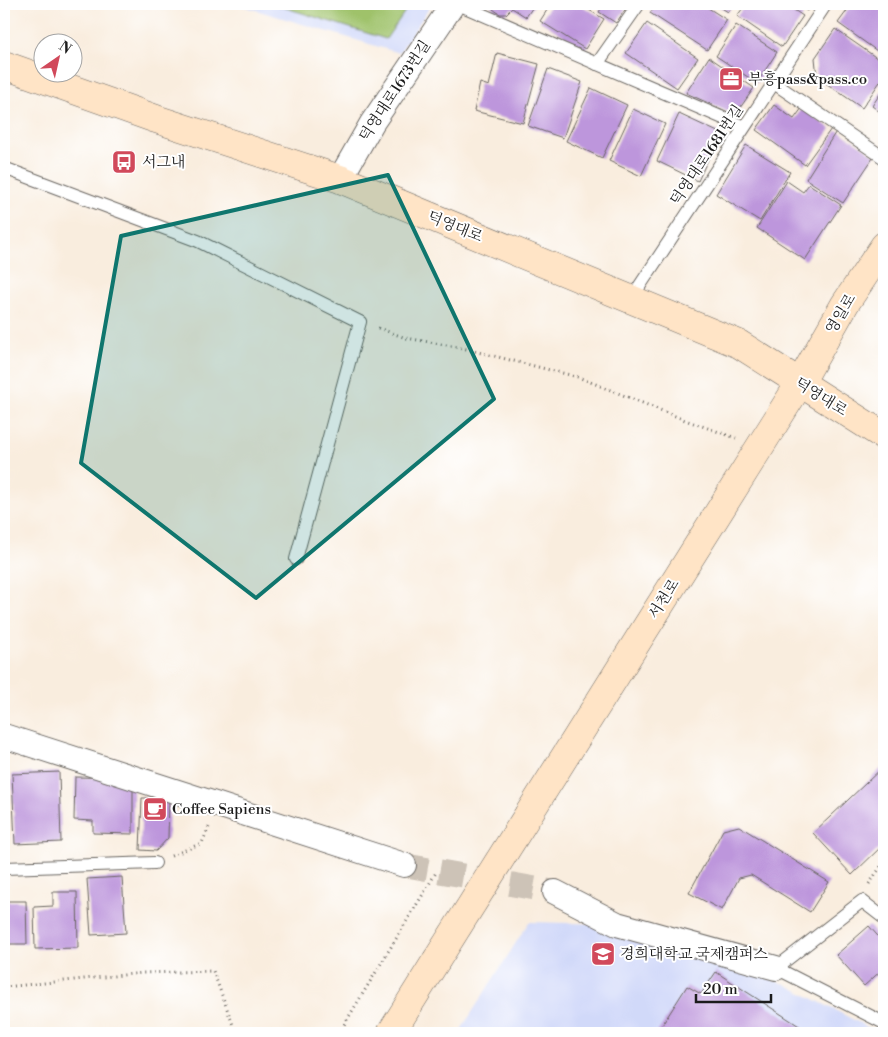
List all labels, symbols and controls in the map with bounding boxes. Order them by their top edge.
north arrow [32,32,82,82]
text: N [55,37,74,59]
street label: 덕영대로1673번길 [355,37,435,145]
office icon: 부흥pass&pass.co [718,66,744,92]
place label: 부흥pass&pass.co [748,70,867,89]
street label: 덕영대로1681번길 [666,101,748,209]
bus stop icon: 서그내 [111,149,137,175]
place label: 서그내 [142,153,185,172]
street label: 덕영대로 [425,207,486,247]
street label: 영일로 [822,290,861,338]
street label: 덕영대로 [791,374,851,421]
street label: 서천로 [644,575,684,622]
cafe icon: Coffee Sapiens [142,796,168,822]
place label: Coffee Sapiens [172,800,271,819]
school or university icon: 경희대학교 국제캠퍼스 [590,941,616,967]
place label: 경희대학교 국제캠퍼스 [620,945,769,964]
scale bar [696,972,770,1004]
text: 20 m [703,980,738,999]

